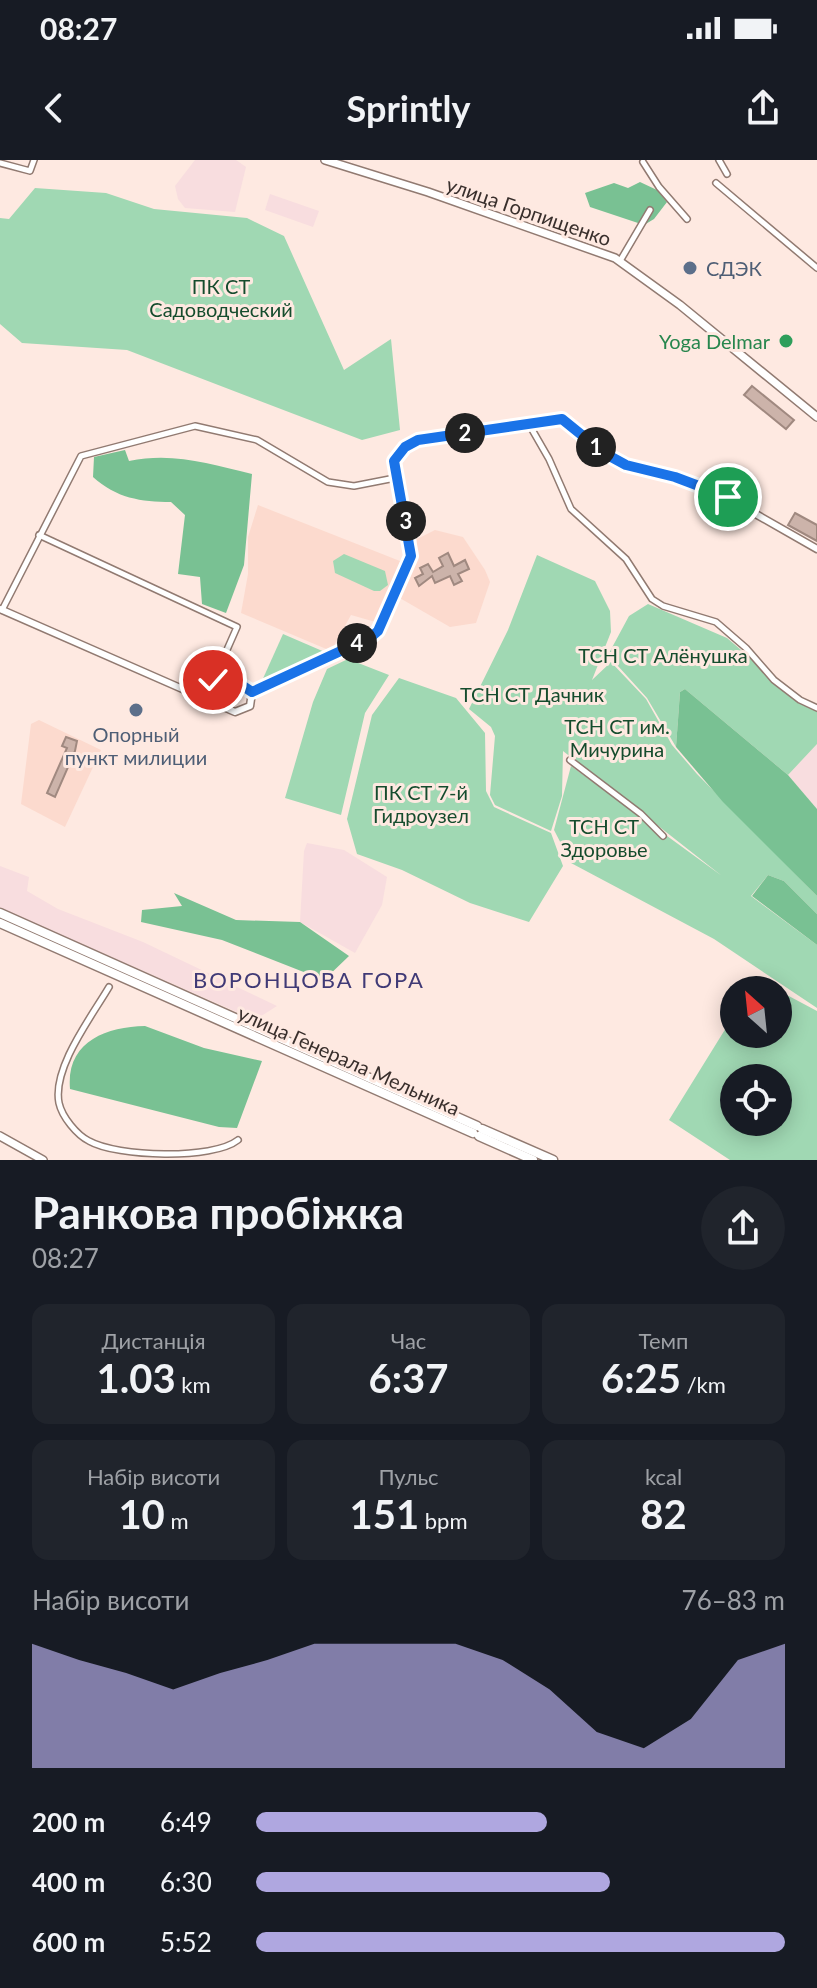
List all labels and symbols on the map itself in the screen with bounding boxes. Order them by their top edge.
street label: улица Горпищенко [443,172,615,250]
place label: СДЭК [706,256,763,280]
marker: СДЭК [681,259,699,277]
park label: ПК СТ Садоводческий [149,274,293,321]
place label: Yoga Delmar [659,329,771,353]
marker: Yoga Delmar [777,332,795,350]
pin: 2 [445,413,485,453]
pin: 1 [576,427,616,467]
pin [694,463,762,531]
pin: 3 [386,501,426,541]
pin: 4 [337,623,377,663]
park label: ТСН СТ Алёнушка [578,643,748,667]
pin [179,646,247,714]
park label: ТСН СТ Дачник [460,682,605,706]
marker: Опорный пункт милиции [127,701,145,719]
park label: ТСН СТ им. Мичурина [564,714,670,761]
place label: Опорный пункт милиции [65,722,207,769]
park label: ПК СТ 7-й Гидроузел [373,780,469,827]
park label: ТСН СТ Здоровье [560,814,648,861]
district label: ВОРОНЦОВА ГОРА [193,966,425,993]
north arrow [720,976,792,1048]
street label: улица Генерала Мельника [234,1000,464,1120]

